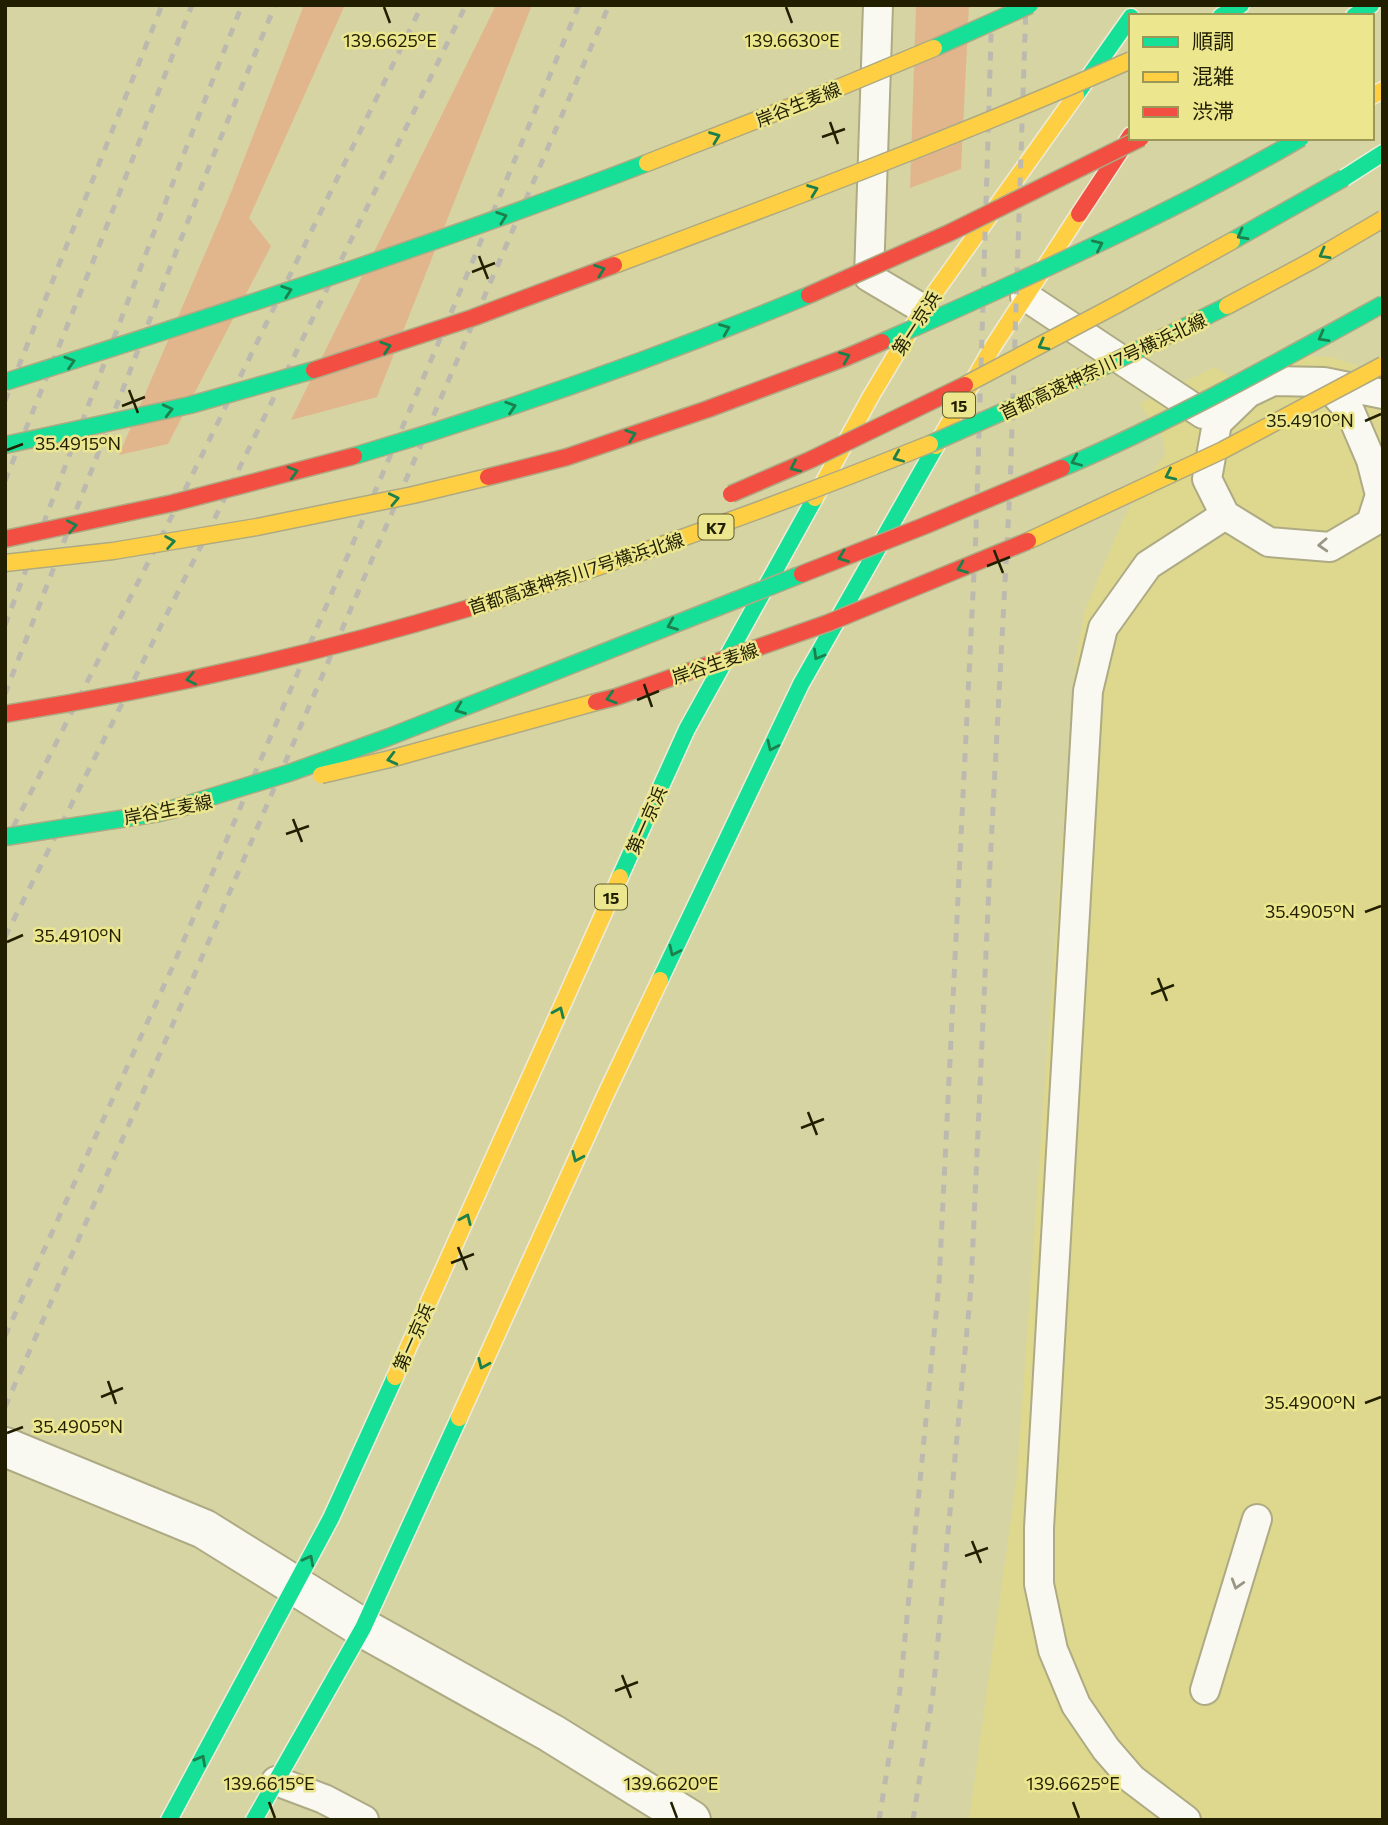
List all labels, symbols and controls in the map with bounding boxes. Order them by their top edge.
legend [1129,14,1374,140]
text: 順調 [1192,28,1234,53]
text: 139.6625°E [343,29,437,51]
text: 139.6630°E [744,29,840,51]
text: 混雑 [1192,63,1234,88]
street label: 岸谷生麦線 [752,77,844,131]
text: 渋滞 [1192,98,1234,123]
one-way arrow [708,131,720,145]
one-way arrow [807,184,819,198]
one-way arrow [495,211,507,225]
one-way arrow [1237,227,1250,240]
one-way arrow [1091,239,1103,253]
one-way arrow [1318,245,1331,259]
one-way arrow [594,264,606,278]
one-way arrow [280,285,292,299]
street label: 第一京浜 [887,287,945,359]
street label: 首都高速神奈川7号横浜北線 [996,308,1210,424]
one-way arrow [718,323,730,337]
one-way arrow [1318,329,1330,342]
one-way arrow [1038,337,1050,350]
one-way arrow [380,341,392,355]
one-way arrow [839,352,851,366]
one-way arrow [64,356,76,370]
road number: 15 [943,392,975,418]
one-way arrow [505,400,517,415]
one-way arrow [162,404,174,418]
text: 35.4910°N [1266,409,1354,431]
one-way arrow [625,429,637,443]
text: 35.4915°N [35,432,121,454]
one-way arrow [893,449,905,463]
one-way arrow [1071,453,1084,467]
one-way arrow [790,459,802,473]
one-way arrow [287,466,299,481]
one-way arrow [1165,467,1177,481]
one-way arrow [388,492,400,507]
road number: K7 [698,514,734,540]
one-way arrow [66,519,78,534]
street label: 首都高速神奈川7号横浜北線 [465,528,687,618]
one-way arrow [164,535,176,550]
one-way arrow [1317,537,1328,552]
one-way arrow [838,549,850,563]
one-way arrow [957,560,969,574]
one-way arrow [666,616,678,630]
street label: 岸谷生麦線 [669,638,761,688]
one-way arrow [813,647,826,660]
one-way arrow [185,671,197,686]
one-way arrow [606,690,618,705]
one-way arrow [455,701,467,715]
one-way arrow [766,739,780,751]
one-way arrow [386,751,398,765]
street label: 第一京浜 [621,783,671,857]
street label: 岸谷生麦線 [122,790,214,828]
road number: 15 [595,884,627,909]
text: 35.4905°N [1265,900,1355,922]
text: 35.4910°N [34,924,122,946]
one-way arrow [668,944,682,956]
one-way arrow [551,1007,565,1019]
one-way arrow [571,1150,585,1162]
one-way arrow [458,1214,472,1227]
street label: 第一京浜 [388,1300,438,1374]
one-way arrow [477,1357,491,1369]
text: 35.4900°N [1264,1391,1356,1413]
text: 35.4905°N [33,1415,123,1437]
one-way arrow [301,1554,315,1567]
one-way arrow [1231,1578,1246,1590]
one-way arrow [193,1755,207,1767]
text: 139.6615°E [223,1772,315,1794]
text: 139.6620°E [623,1772,719,1794]
text: 139.6625°E [1026,1772,1120,1794]

